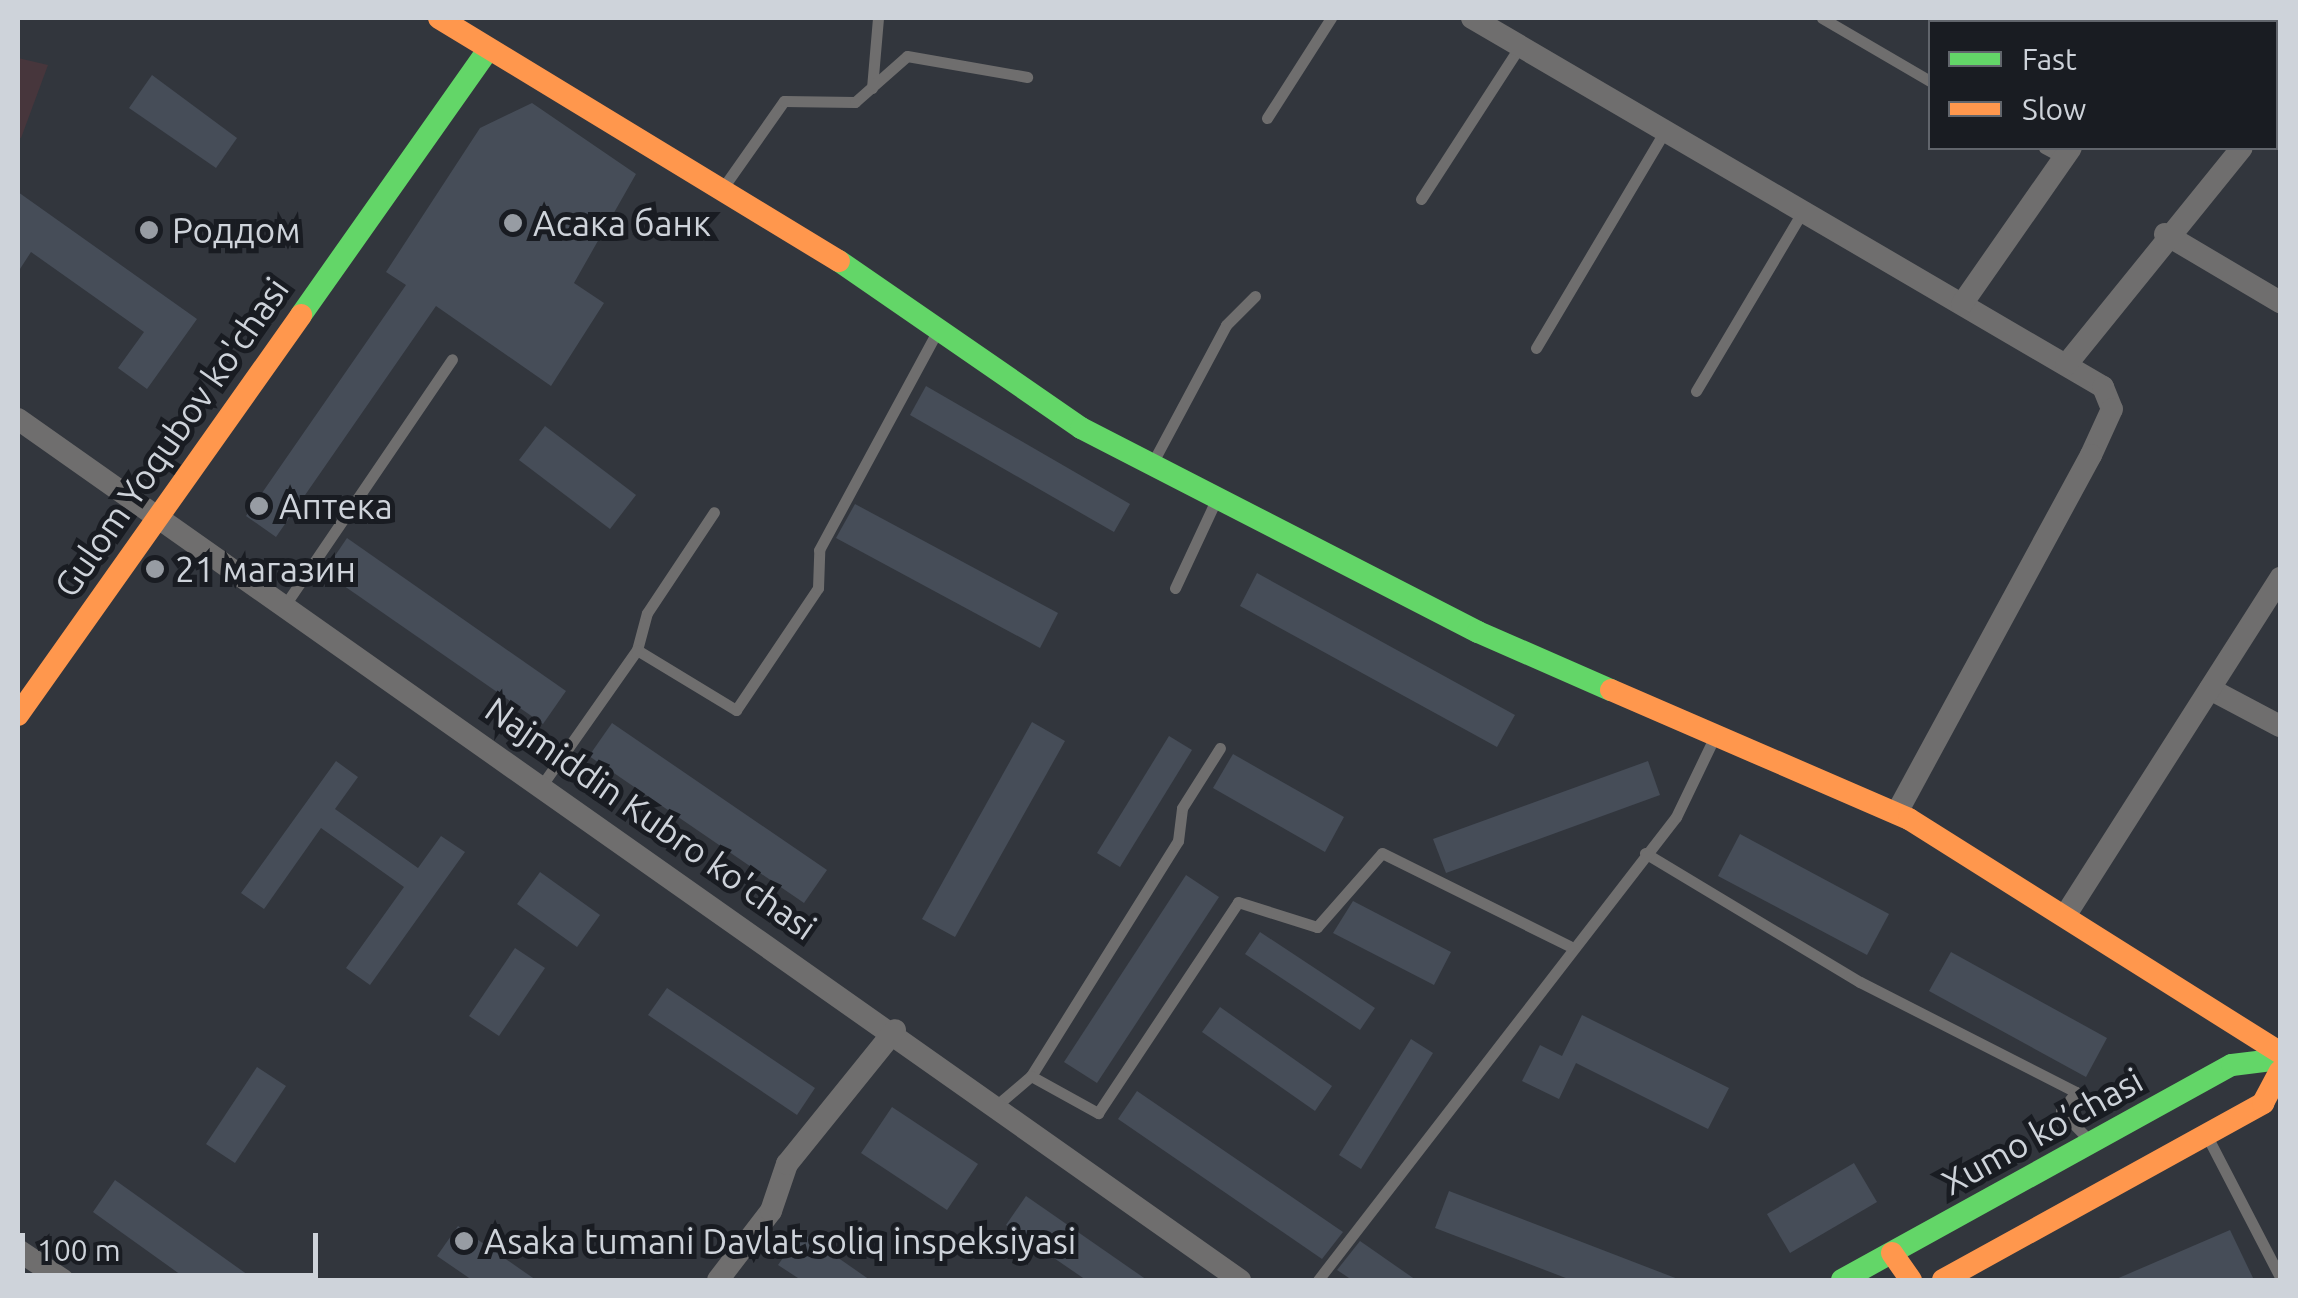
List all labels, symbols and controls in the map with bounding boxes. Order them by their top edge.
legend [1928,20,2278,150]
text: Fast [2022,42,2077,76]
text: Slow [2022,92,2086,126]
place label: Асака банк [533,202,711,244]
place label: Роддом [172,209,301,251]
marker: Асака банк [502,212,524,234]
marker: Роддом [136,217,162,243]
street label: Gulom Yoqubov ko'chasi [45,269,297,605]
place label: Аптека [279,485,393,527]
marker: Аптека [248,495,270,517]
place label: 21 магазин [175,548,356,590]
marker: 21 магазин [144,558,166,580]
street label: Najmiddin Kubro ko'chasi [478,688,824,948]
street label: Xumo ko’chasi [1934,1059,2150,1203]
scale bar [25,1213,322,1275]
place label: Asaka tumani Davlat soliq inspeksiyasi [484,1220,1076,1262]
marker: Asaka tumani Davlat soliq inspeksiyasi [453,1230,475,1252]
text: 100 m [37,1233,121,1267]

